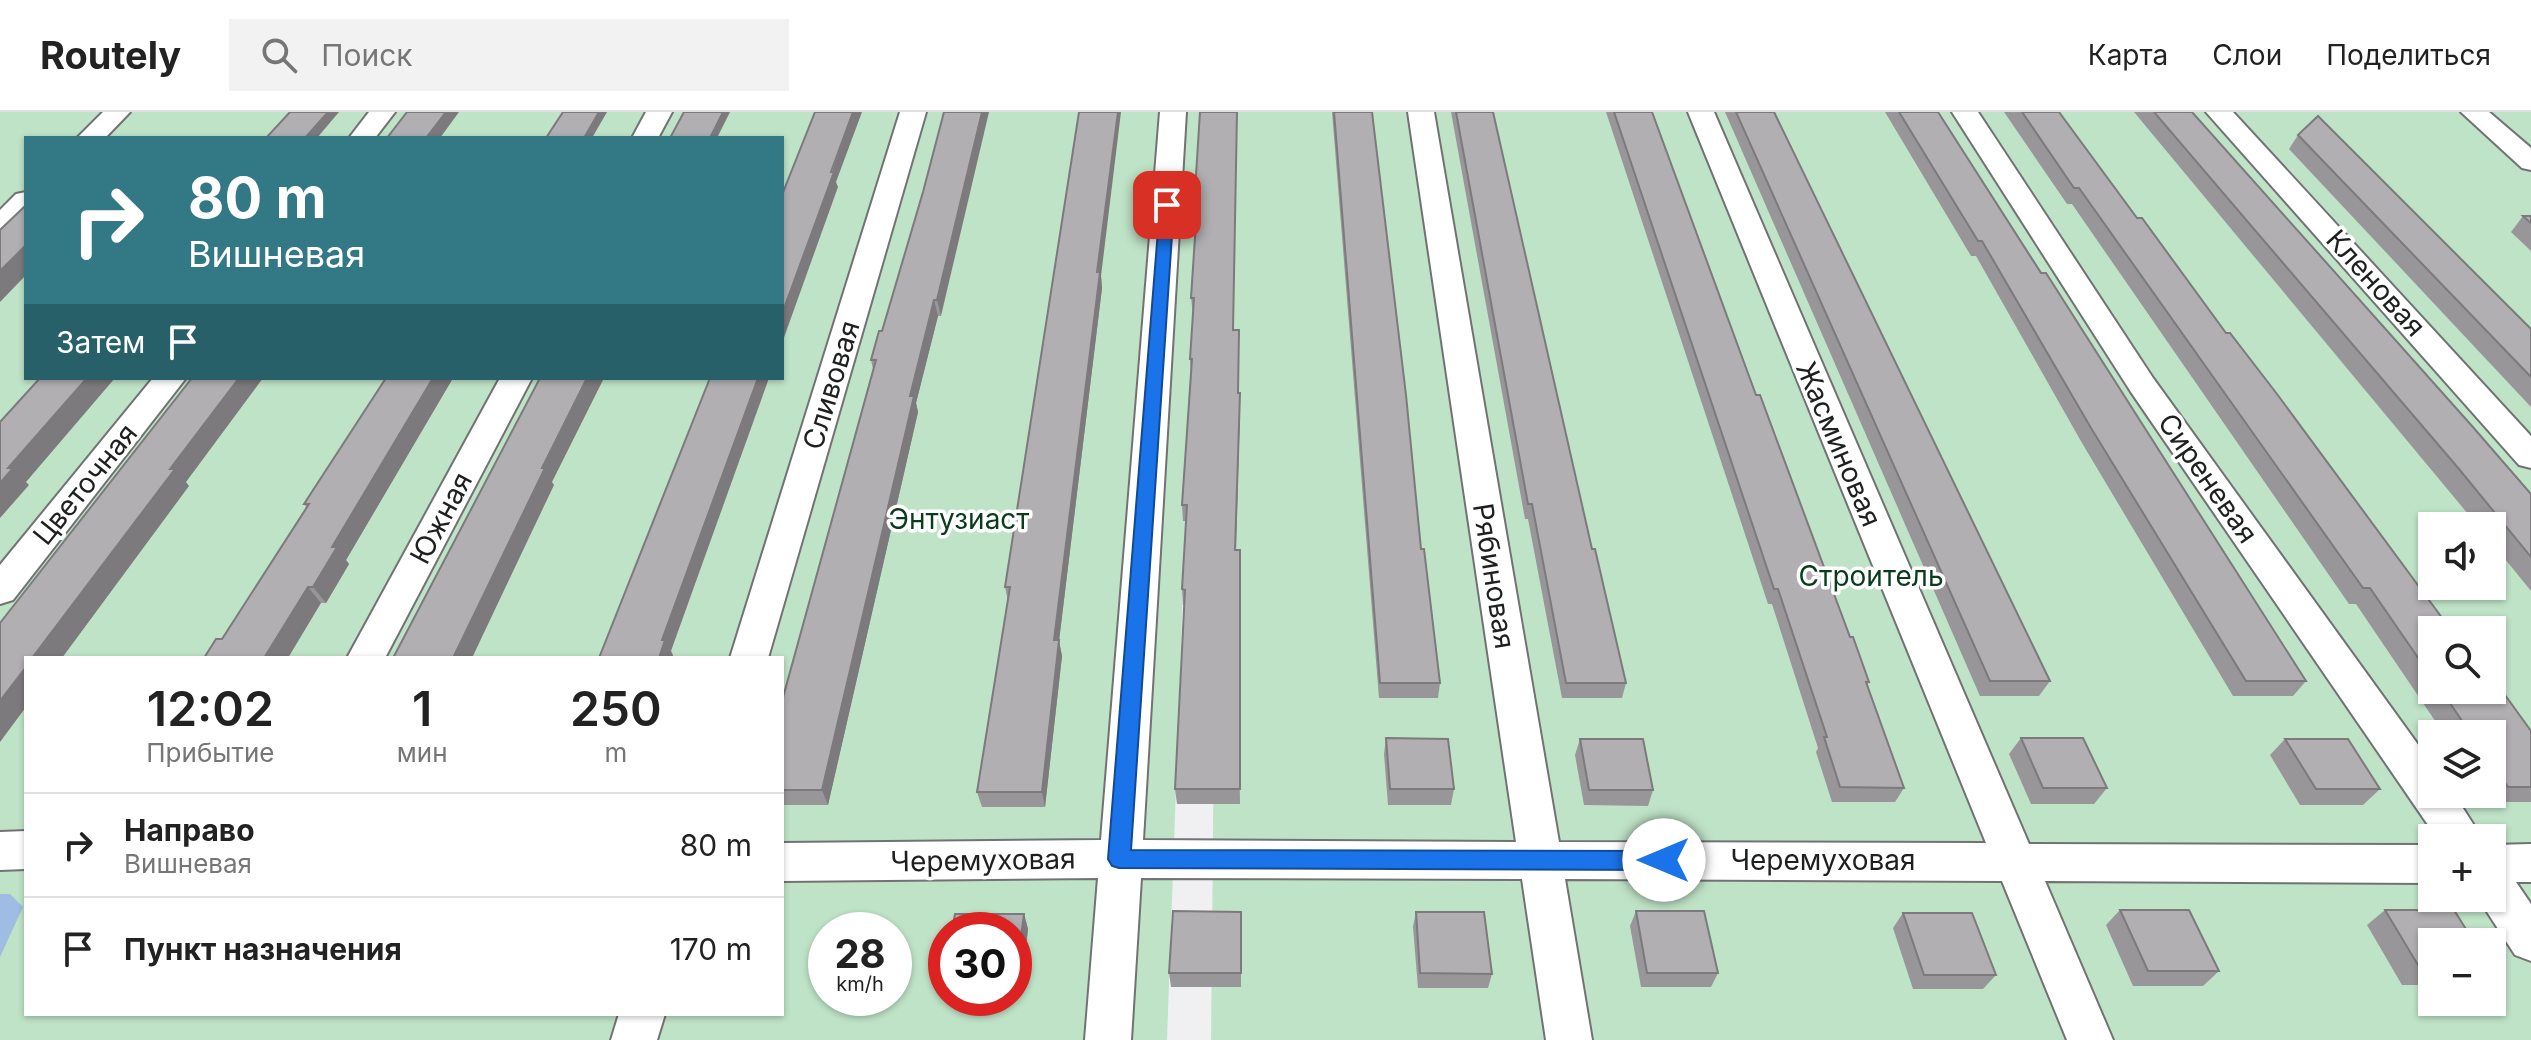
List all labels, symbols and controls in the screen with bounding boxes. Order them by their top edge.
search box [229,19,789,91]
text: Routely [40,32,181,78]
icon: search [257,33,301,77]
text: Поиск [321,37,413,73]
text: Карта [2088,38,2168,72]
text: Слои [2212,38,2282,72]
text: Поделиться [2326,38,2491,72]
text: 80 m [188,164,327,232]
icon: right [56,168,160,272]
pin [1133,171,1201,239]
icon: arrive [1145,183,1189,227]
street label: Кленовая [2319,223,2433,343]
text: Вишневая [188,232,365,276]
street label: Сливовая [795,317,867,453]
icon: arrive [161,320,205,364]
text: Затем [56,324,145,360]
street label: Жасминовая [1789,357,1889,531]
street label: Сиреневая [2151,407,2265,549]
street label: Цветочная [26,417,144,551]
street label: Южная [403,466,479,570]
street label: Рябиновая [1466,501,1522,651]
park label: Энтузиаст [889,502,1029,536]
map controls [2418,512,2506,1016]
button: sound [2418,512,2506,600]
park label: Строитель [1798,559,1944,593]
button: search [2418,616,2506,704]
text: 12:02 [147,679,274,738]
text: 1 [412,679,432,738]
text: 250 [570,679,662,738]
button: layers [2418,720,2506,808]
text: Прибытие [146,737,275,768]
text: мин [397,737,448,768]
text: m [604,737,627,768]
text: Направо [124,812,255,848]
position arrow [1622,818,1706,902]
icon: right [56,823,100,867]
button: + [2418,824,2506,912]
text: 80 m [680,827,752,863]
street label: Черемуховая [890,841,1076,879]
street label: Черемуховая [1730,843,1916,877]
text: Вишневая [124,848,252,879]
speed limit sign: 30 [928,912,1032,1016]
icon: arrive [56,927,100,971]
button: − [2418,928,2506,1016]
text: 28 [834,929,886,978]
text: Пункт назначения [124,931,402,967]
text: 170 m [670,931,752,967]
text: km/h [836,972,884,996]

